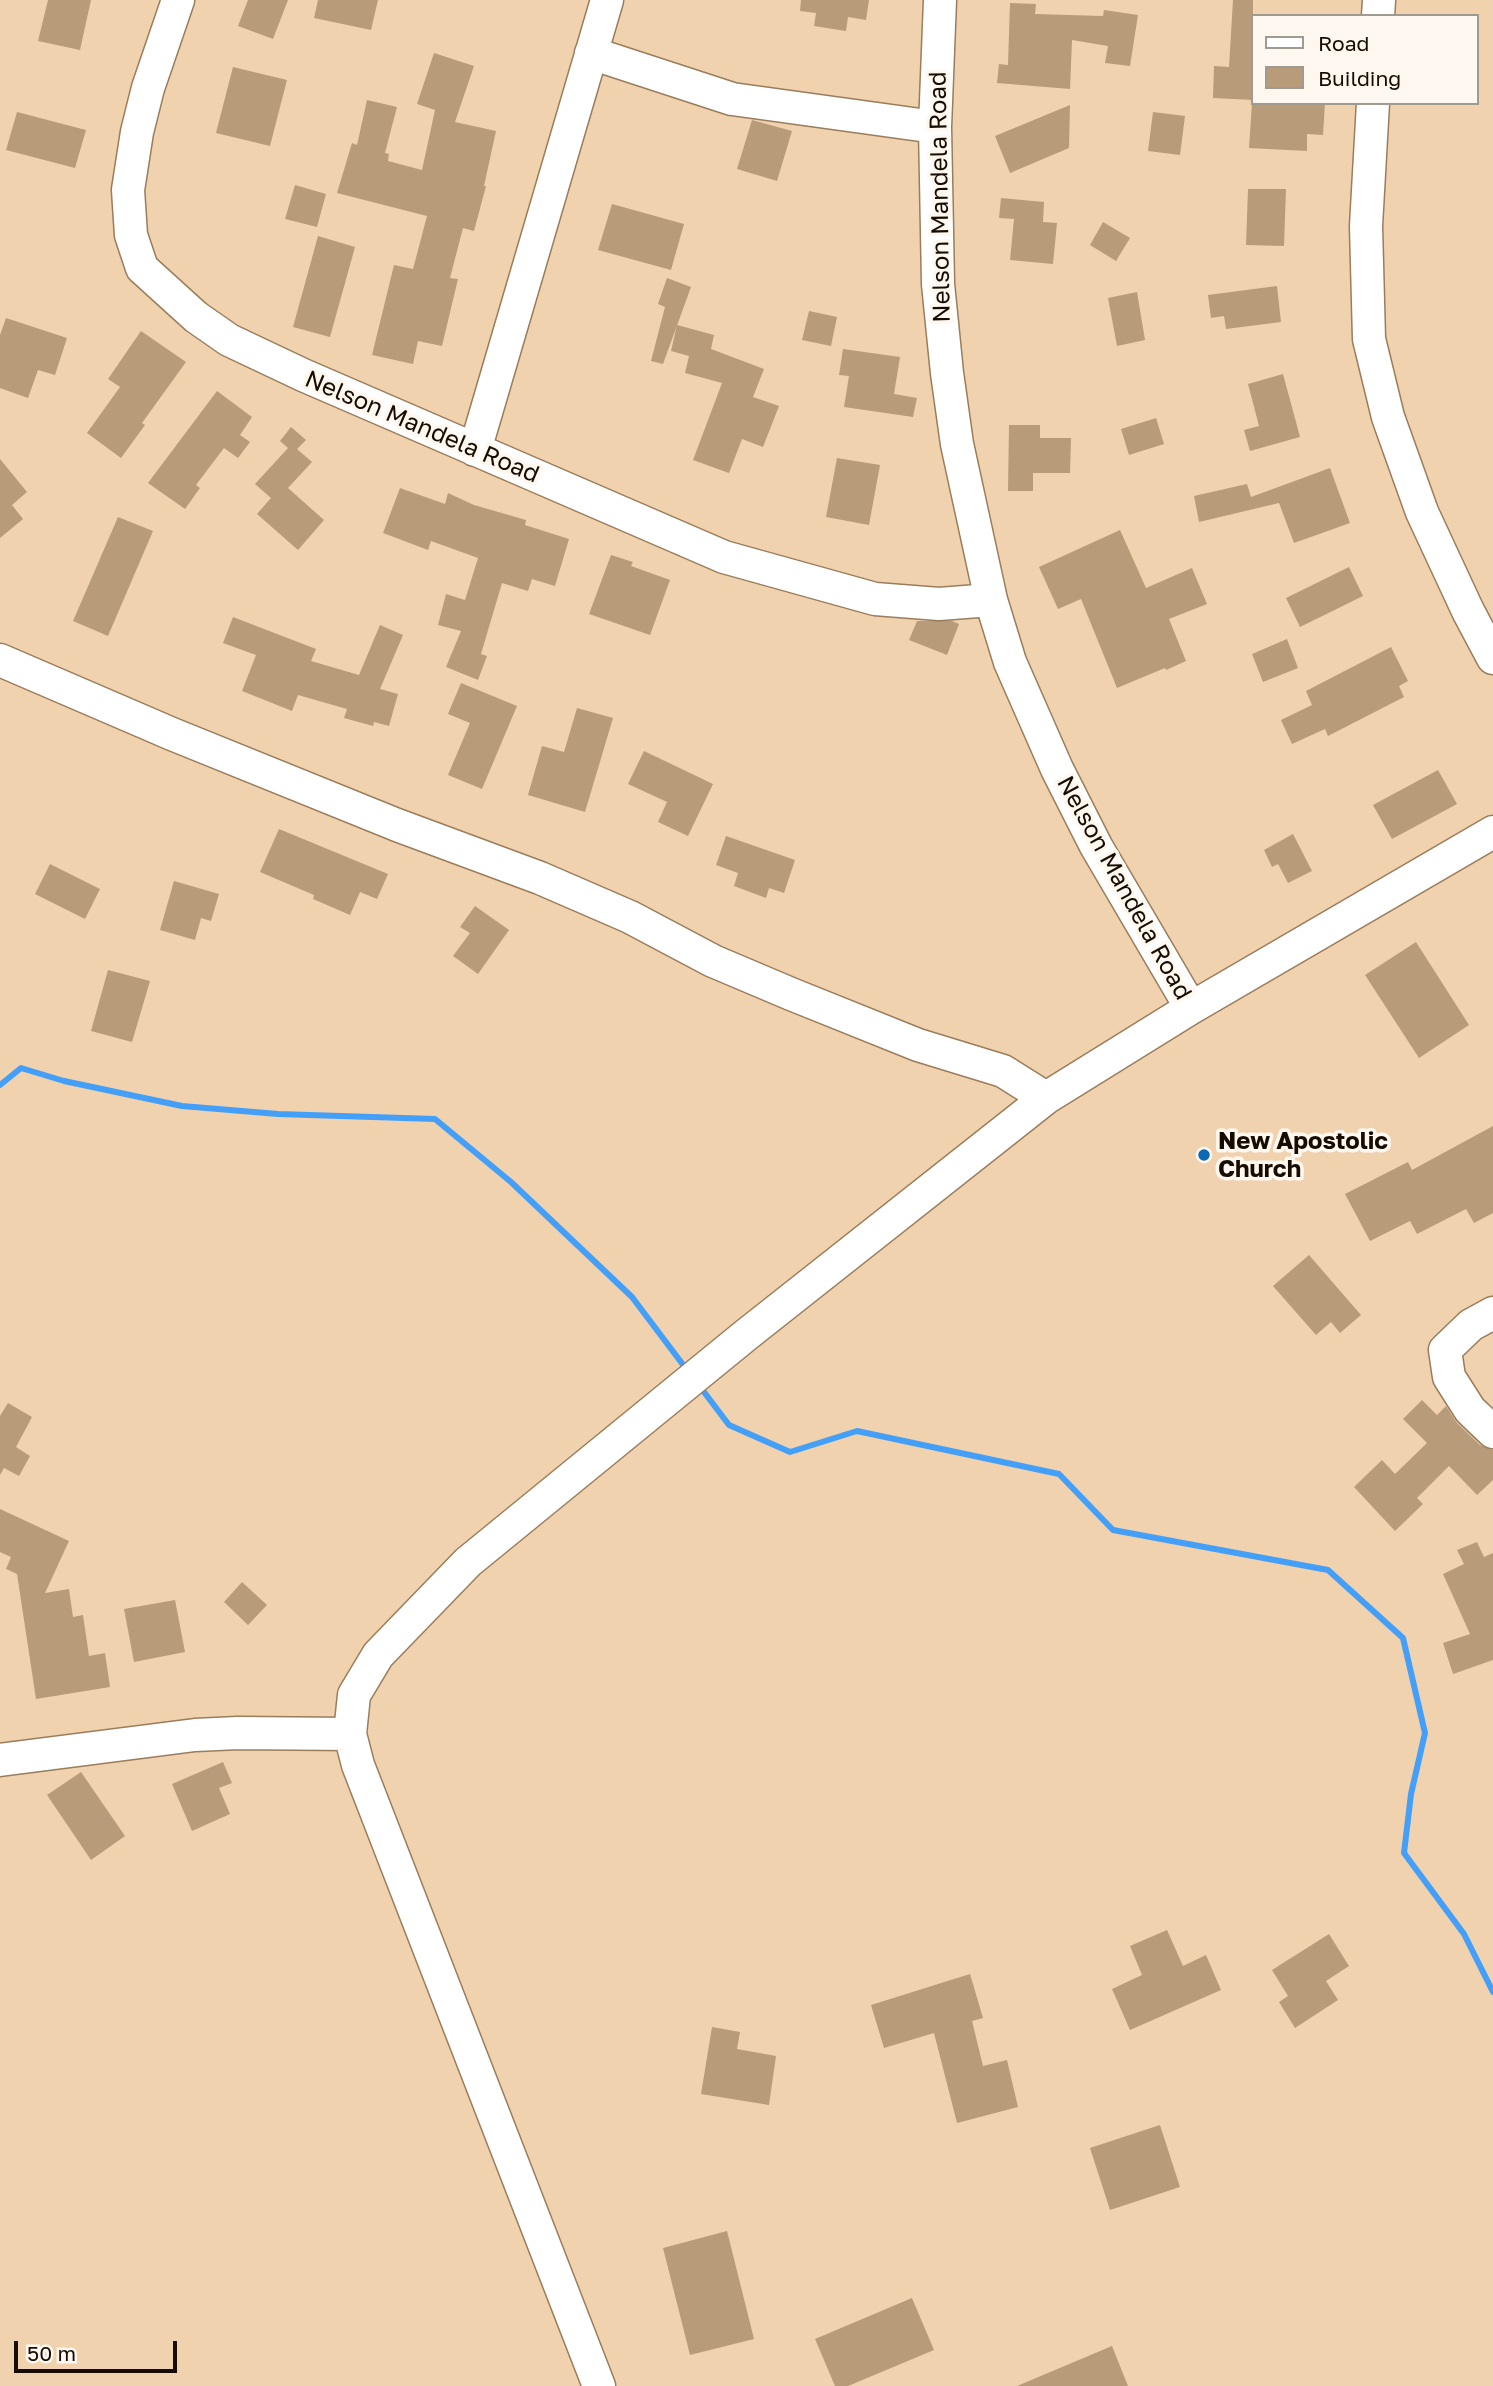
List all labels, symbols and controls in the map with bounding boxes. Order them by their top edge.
legend [1252,14,1479,105]
text: Road [1318,30,1369,56]
text: Building [1318,65,1401,91]
street label: Nelson Mandela Road [923,71,957,323]
street label: Nelson Mandela Road [301,365,543,489]
street label: Nelson Mandela Road [1050,771,1198,1005]
place label: New Apostolic Church [1218,1127,1388,1183]
marker: New Apostolic Church [1196,1147,1212,1163]
scale bar [18,2326,180,2370]
text: 50 m [27,2340,76,2366]

